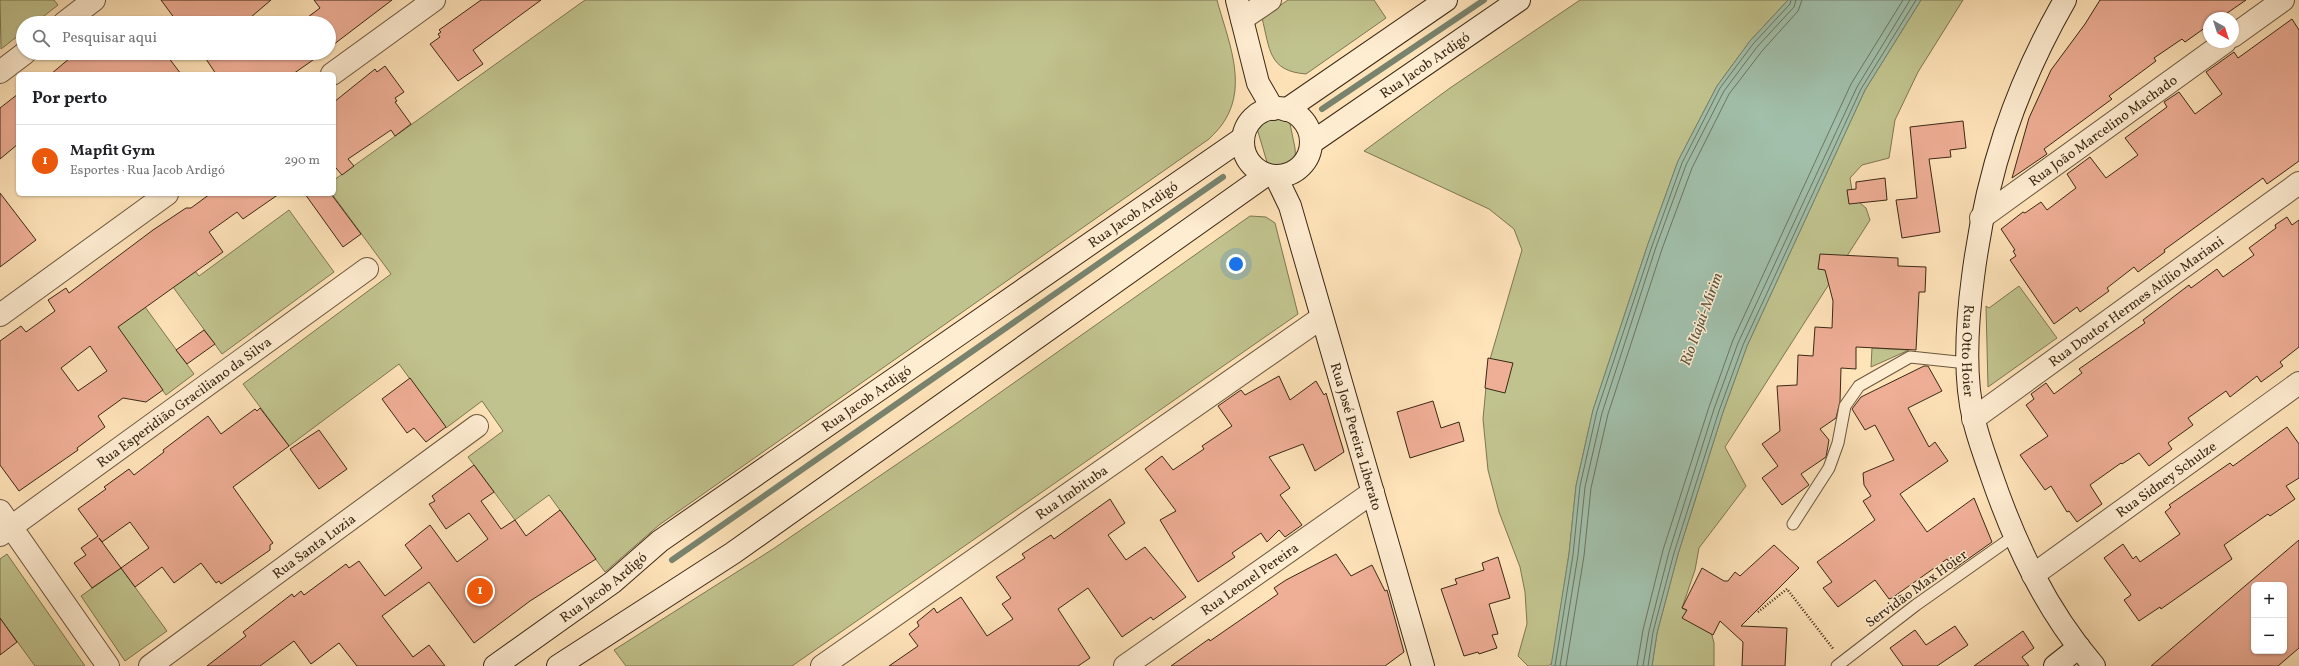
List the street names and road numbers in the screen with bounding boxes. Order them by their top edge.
street label: Rua Jacob Ardigó [1377,28,1474,104]
street label: Rua João Marcelino Machado [2025,71,2182,192]
street label: Rua Jacob Ardigó [1085,178,1182,253]
street label: Rua Doutor Hermes Atílio Mariani [2045,233,2228,372]
street label: Rua Otto Hoier [1956,304,1978,398]
street label: Rua Esperidião Graciliano da Silva [93,333,276,473]
street label: Rua José Pereira Liberato [1325,361,1386,513]
street label: Rua Jacob Ardigó [818,362,916,437]
street label: Rua Sidney Schulze [2113,437,2221,523]
street label: Rua Imbituba [1032,462,1112,525]
street label: Rua Santa Luzia [269,510,360,584]
street label: Rua Leonel Pereira [1198,539,1303,621]
street label: Servidão Max Hoier [1862,546,1972,633]
street label: Rua Jacob Ardigó [557,548,652,628]

